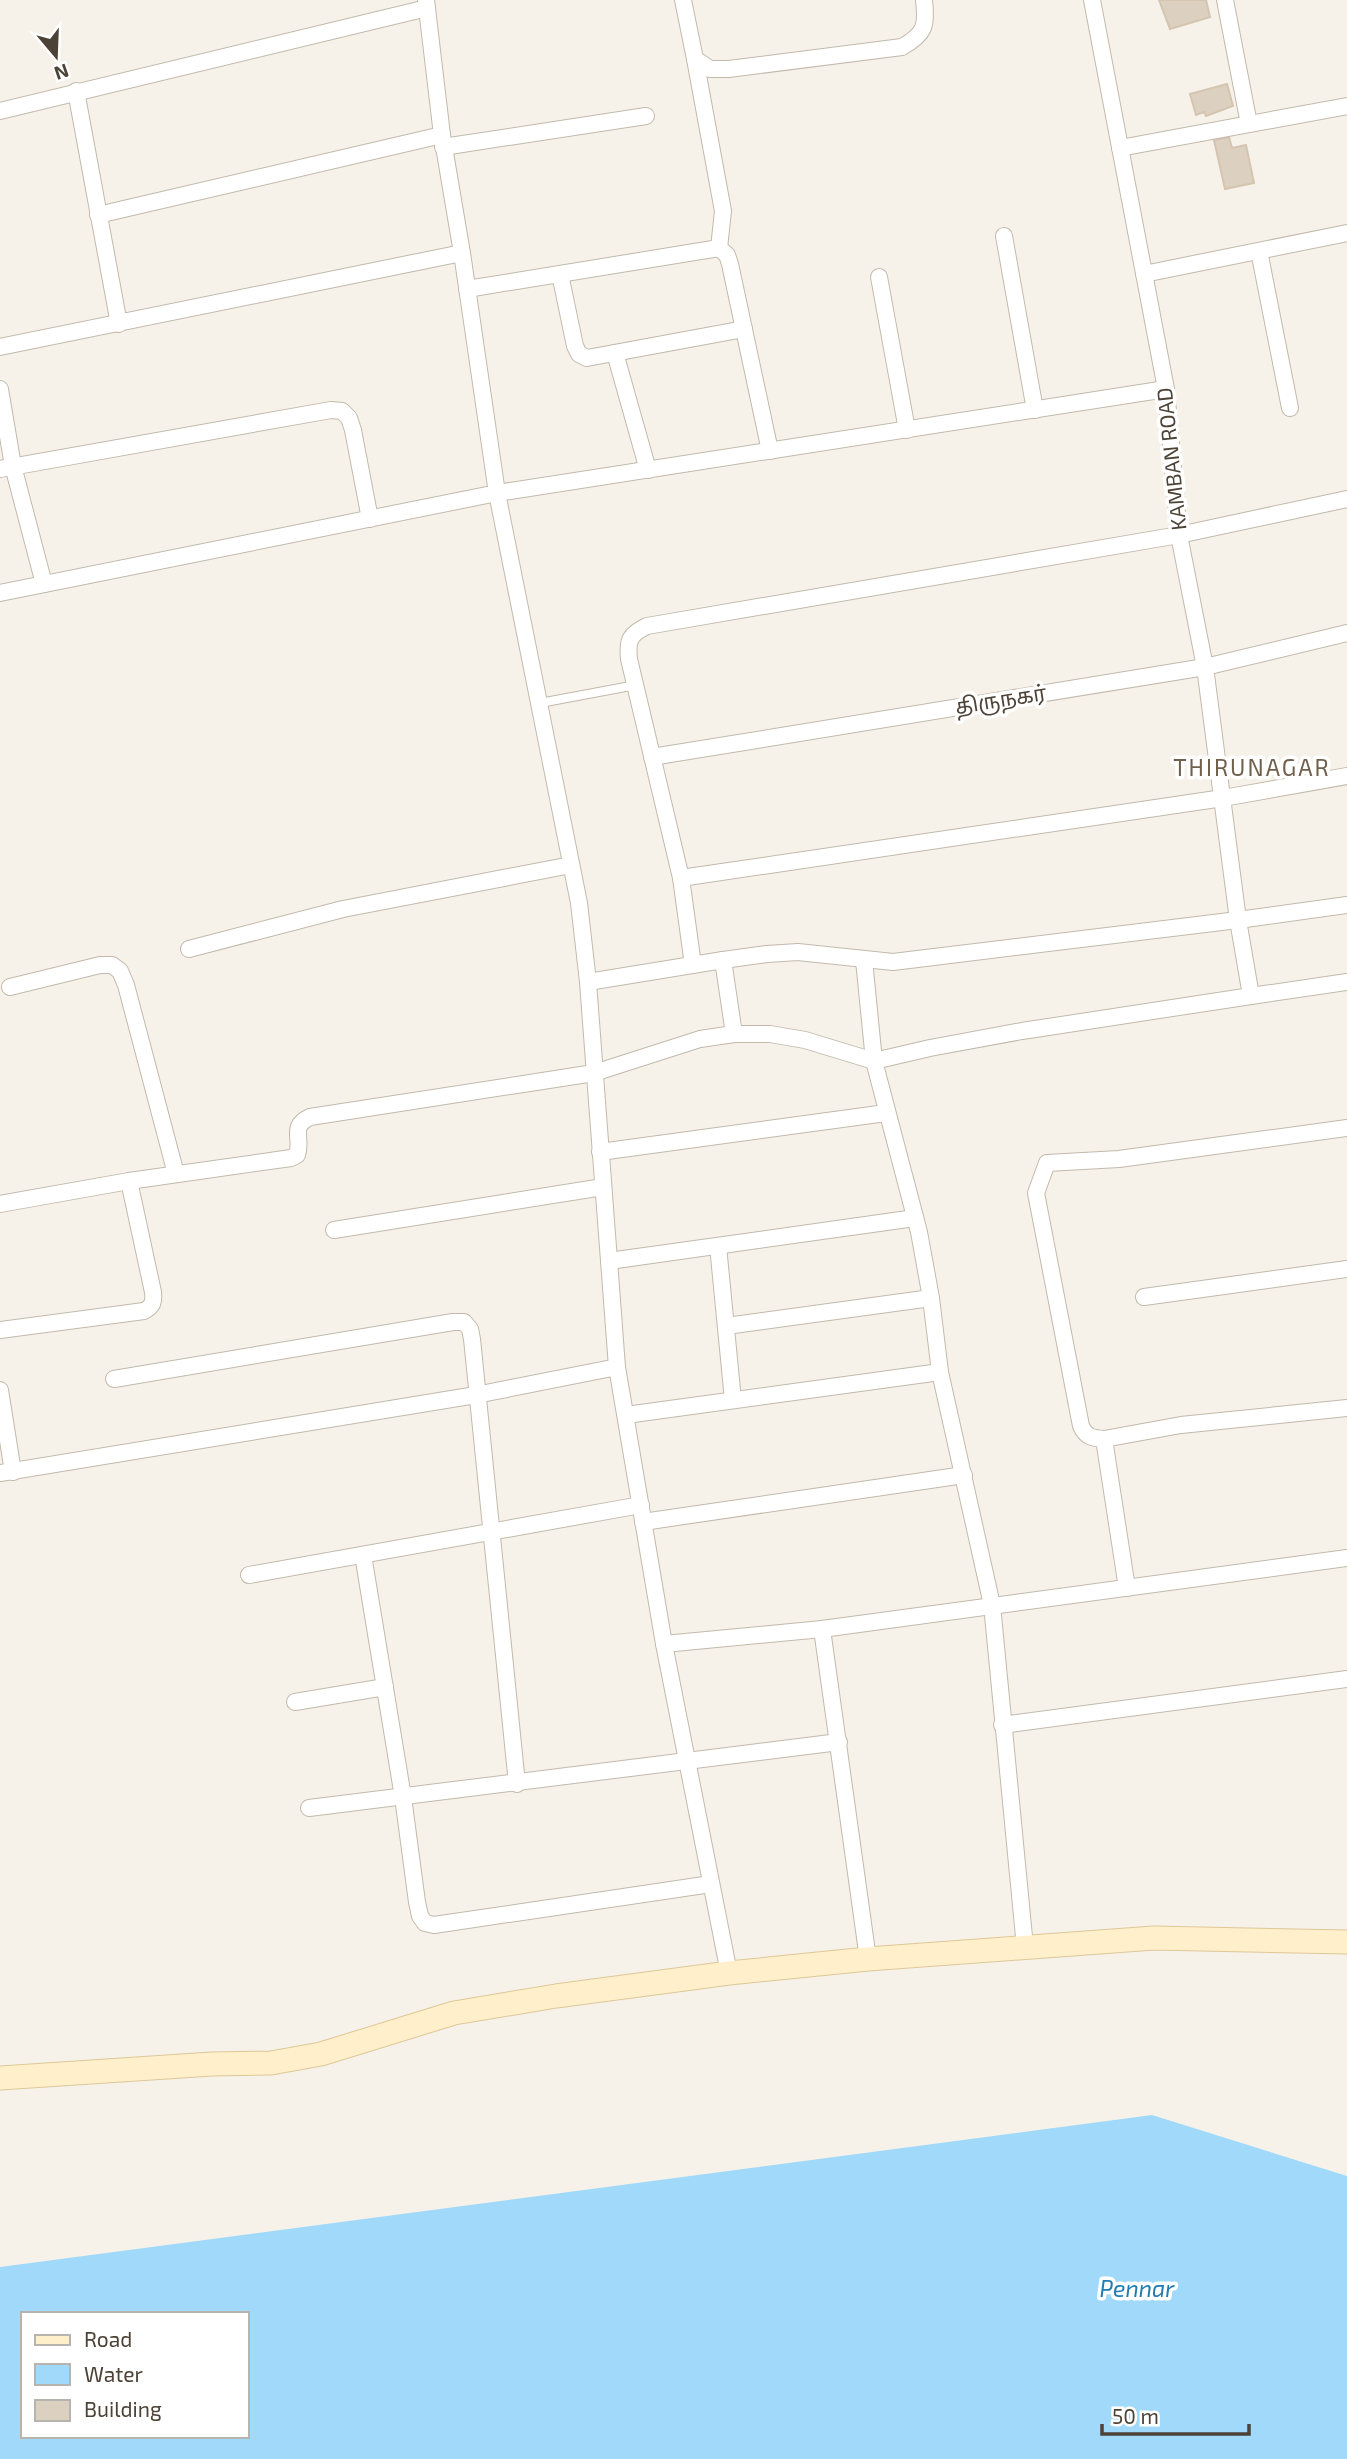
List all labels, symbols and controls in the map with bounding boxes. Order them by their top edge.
north arrow [21,21,91,91]
text: N [51,59,72,86]
street label: KAMBAN ROAD [1151,387,1190,532]
street label: திருநகர் [953,679,1049,721]
district label: THIRUNAGAR [1173,753,1331,781]
water label: Pennar [1100,2274,1175,2302]
legend [21,2312,248,2438]
text: Road [84,2326,132,2351]
text: Water [84,2361,143,2386]
scale bar [1102,2392,1249,2436]
text: Building [84,2396,162,2421]
text: 50 m [1112,2403,1159,2428]

